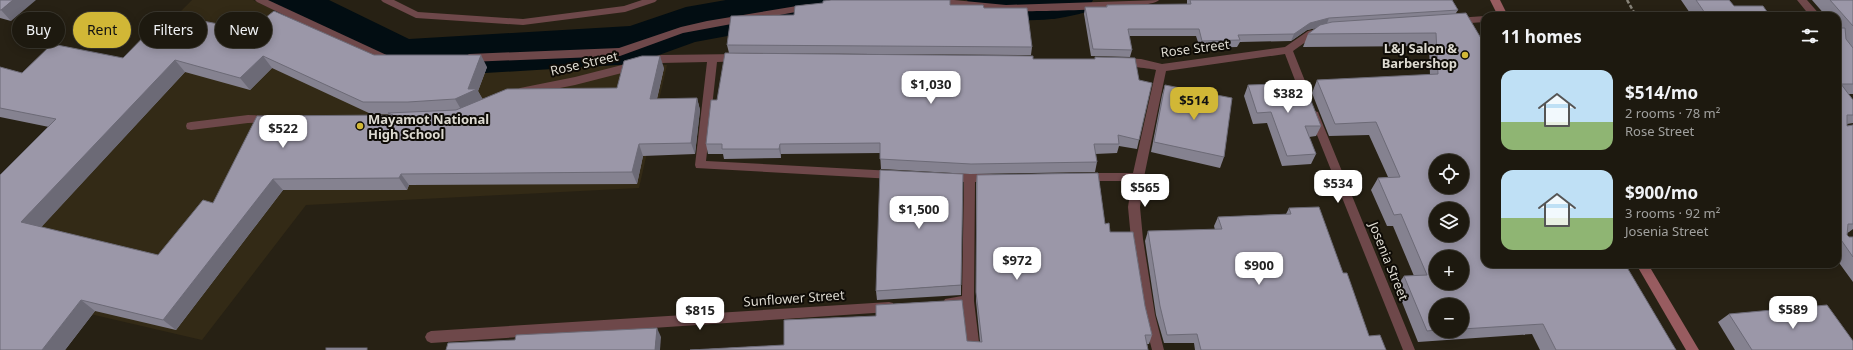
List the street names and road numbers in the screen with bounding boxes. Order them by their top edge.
street label: Rose Street [1160,35,1231,61]
street label: Rose Street [548,46,620,80]
street label: Josenia Street [1364,217,1413,303]
street label: Sunflower Street [743,285,845,311]

